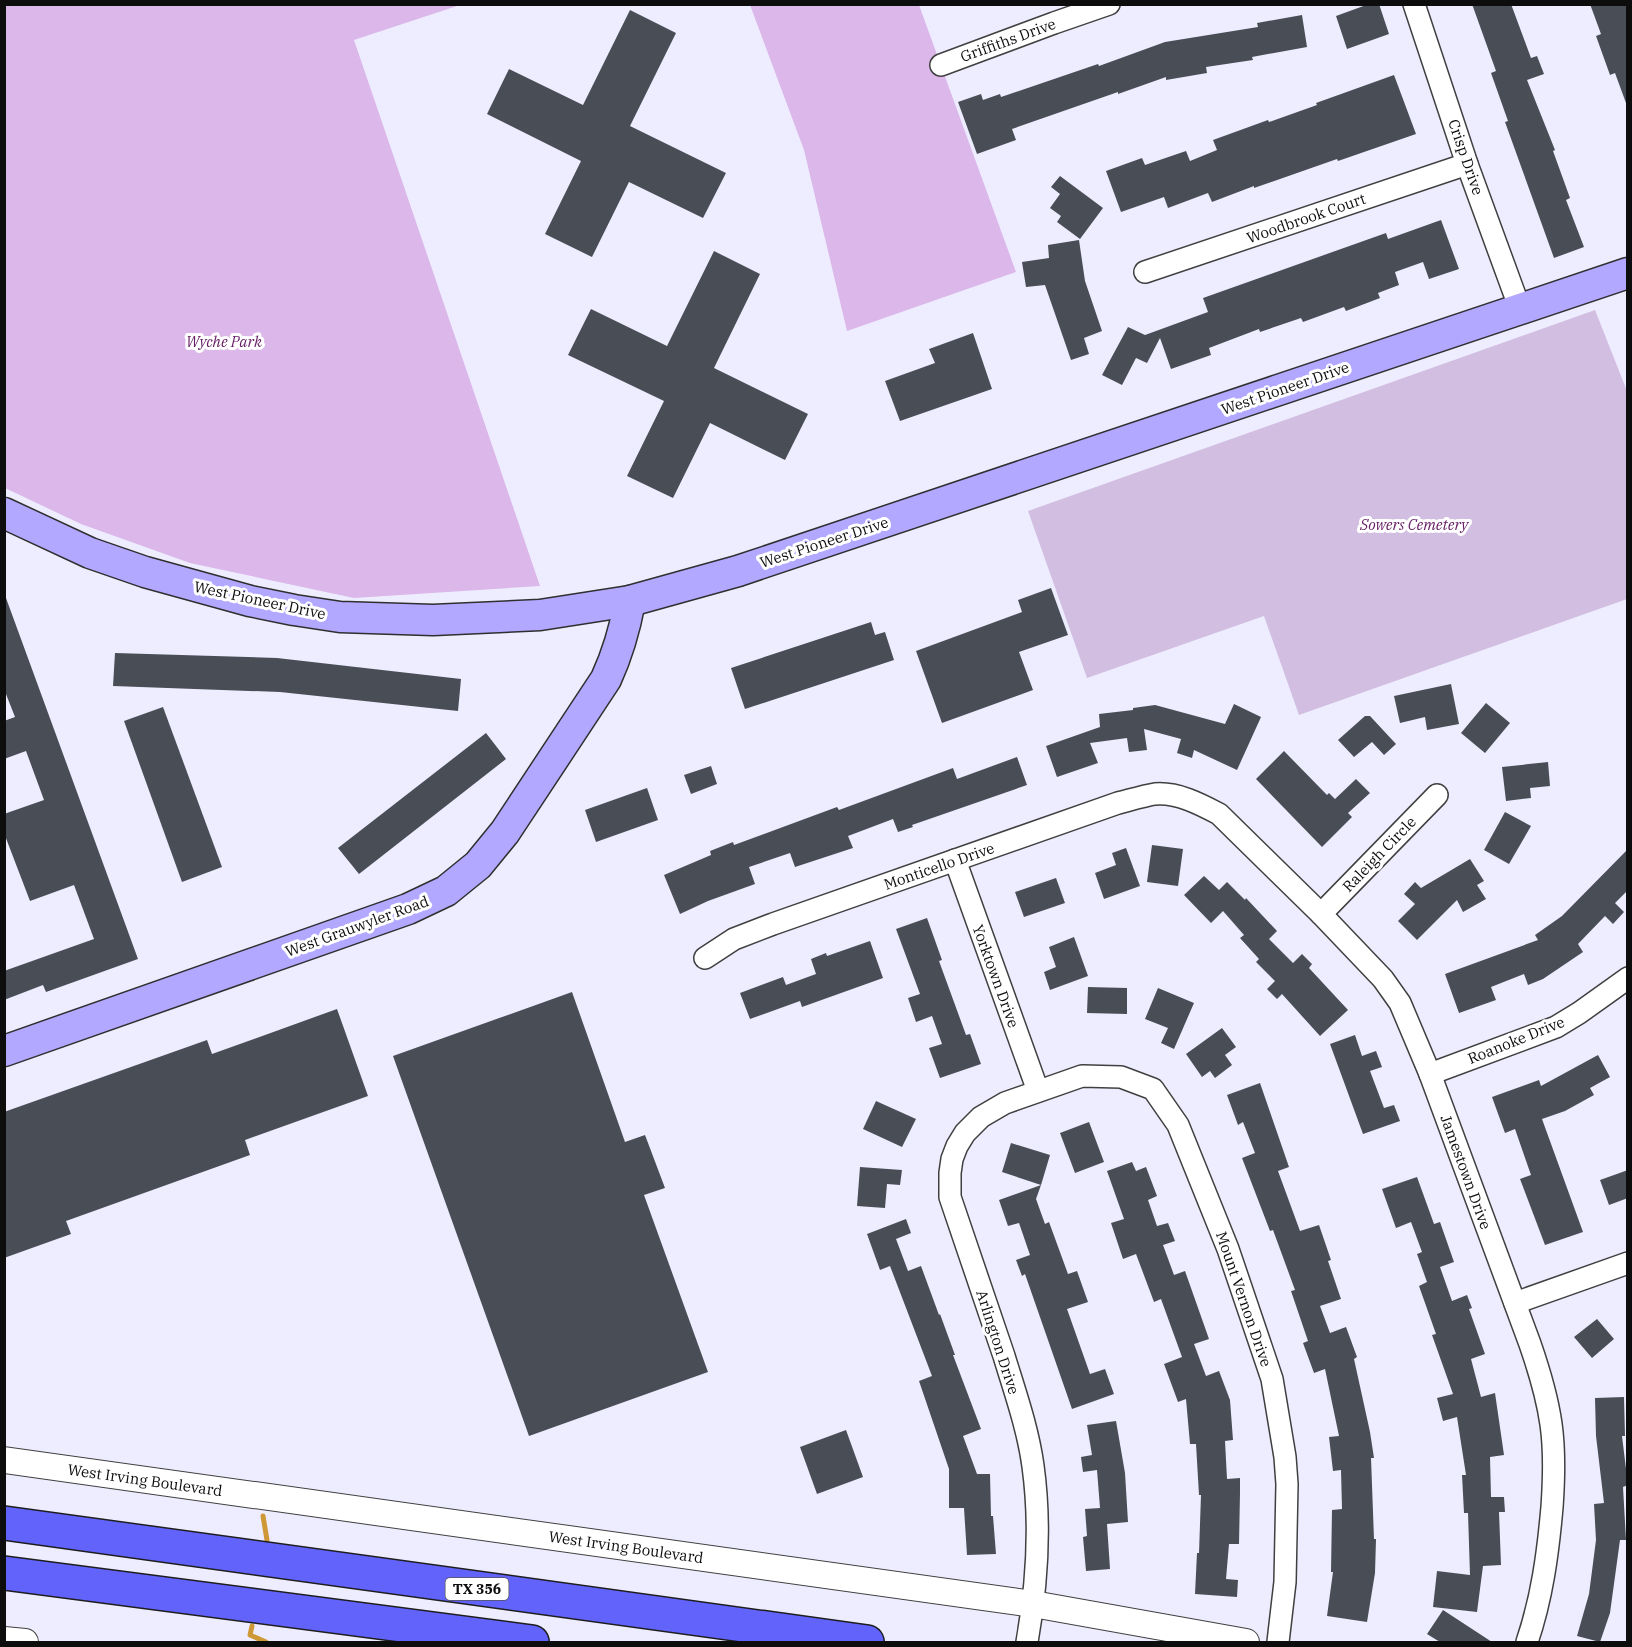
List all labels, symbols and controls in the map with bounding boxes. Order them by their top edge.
street label: Griffiths Drive [958,14,1058,66]
street label: Crisp Drive [1444,117,1488,197]
street label: Woodbrook Court [1244,189,1368,247]
park label: Wyche Park [186,332,262,351]
street label: West Pioneer Drive [1219,357,1351,419]
street label: West Pioneer Drive [757,512,891,572]
park label: Sowers Cemetery [1359,515,1469,534]
street label: West Pioneer Drive [192,577,328,623]
street label: Raleigh Circle [1338,812,1420,896]
street label: Monticello Drive [881,838,997,894]
street label: West Grauwyler Road [283,891,431,961]
street label: Yorktown Drive [969,922,1023,1030]
street label: Roanoke Drive [1465,1012,1567,1068]
street label: Jamestown Drive [1436,1112,1496,1232]
street label: Mount Vernon Drive [1212,1229,1276,1369]
street label: Arlington Drive [972,1287,1024,1397]
street label: West Irving Boulevard [66,1460,224,1500]
street label: West Irving Boulevard [547,1527,705,1567]
road number: TX 356 [446,1578,508,1600]

